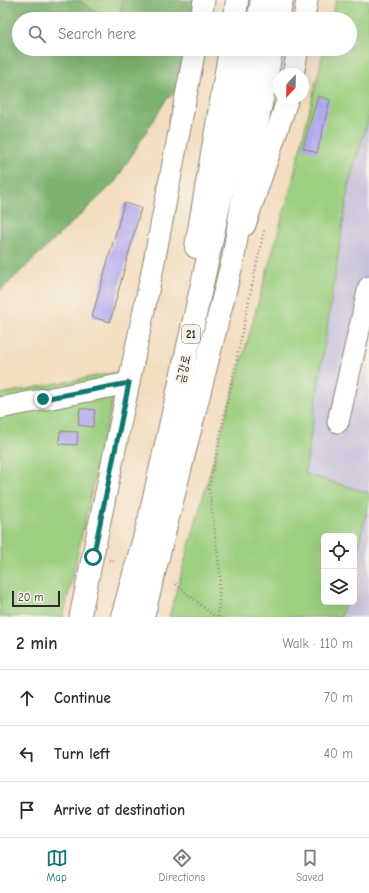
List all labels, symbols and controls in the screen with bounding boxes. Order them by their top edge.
search box [12,12,357,56]
icon: search [26,23,48,45]
text: Search here [58,25,136,43]
north arrow [273,68,309,104]
road number: 21 [182,325,200,343]
street label: 금강로 [173,353,193,385]
route end [34,390,52,408]
map controls [321,533,357,605]
button: locate [321,533,357,569]
route start [84,548,102,566]
button: layers [321,569,357,605]
scale bar [12,589,60,608]
text: 20 m [18,591,43,604]
text: 2 min [16,634,57,653]
text: Walk · 110 m [282,636,353,651]
icon: ahead [16,687,38,709]
text: Continue [54,689,111,707]
text: 70 m [324,690,353,705]
icon: left [16,743,38,765]
text: Turn left [54,745,110,763]
text: 40 m [324,746,353,761]
icon: arrive [16,799,38,821]
text: Arrive at destination [54,801,185,819]
tab: Map [46,847,68,884]
tab: Directions [159,847,205,884]
tab: Saved [296,847,323,884]

